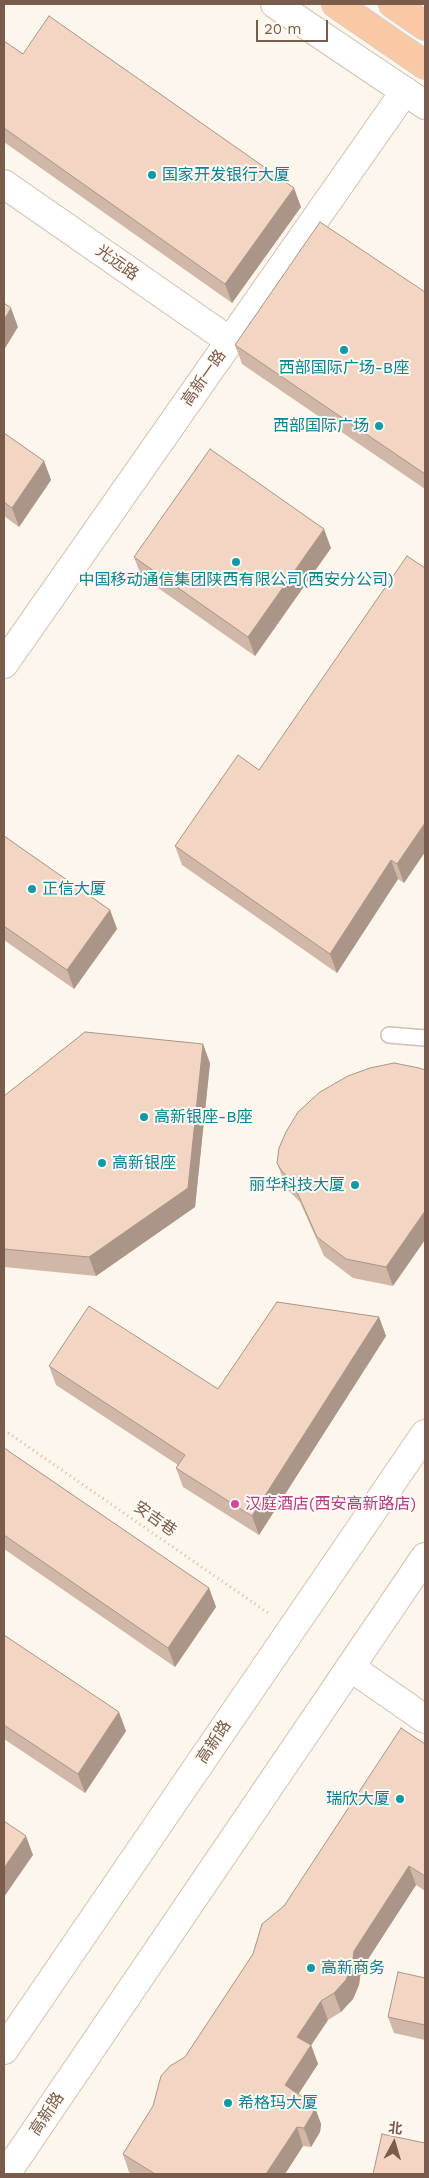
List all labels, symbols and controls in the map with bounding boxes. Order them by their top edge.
scale bar [259,10,332,42]
text: 20 m [264,20,302,38]
place label: 国家开发银行大厦 [162,165,290,185]
marker: 国家开发银行大厦 [146,169,158,181]
street label: 光远路 [92,241,142,285]
marker: 西部国际广场-B座 [338,344,350,356]
street label: 高新一路 [178,346,230,410]
place label: 西部国际广场-B座 [279,358,409,378]
place label: 西部国际广场 [273,416,369,436]
marker: 西部国际广场 [373,420,385,432]
marker: 中国移动通信集团陕西有限公司(西安分公司) [230,556,242,568]
place label: 中国移动通信集团陕西有限公司(西安分公司) [78,570,394,590]
place label: 正信大厦 [42,879,106,899]
marker: 正信大厦 [26,883,38,895]
place label: 高新银座-B座 [154,1107,253,1127]
marker: 高新银座-B座 [138,1111,150,1123]
place label: 高新银座 [112,1153,176,1173]
marker: 高新银座 [96,1157,108,1169]
place label: 丽华科技大厦 [249,1175,345,1195]
marker: 丽华科技大厦 [349,1179,361,1191]
place label: 汉庭酒店(西安高新路店) [245,1494,416,1514]
street label: 安吉巷 [130,1497,180,1541]
marker: 汉庭酒店(西安高新路店) [229,1498,241,1510]
street label: 高新路 [193,1717,235,1767]
place label: 瑞欣大厦 [326,1789,390,1809]
marker: 瑞欣大厦 [394,1793,406,1805]
place label: 高新商务 [321,1958,385,1978]
marker: 高新商务 [305,1962,317,1974]
street label: 高新路 [26,2089,68,2139]
place label: 希格玛大厦 [238,2093,318,2113]
marker: 希格玛大厦 [222,2097,234,2109]
north arrow [369,2118,419,2168]
text: 北 [388,2119,403,2137]

